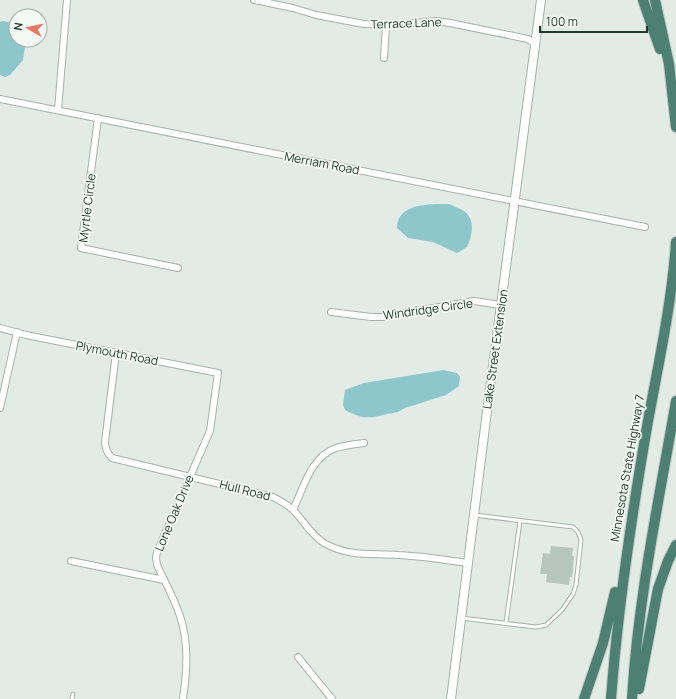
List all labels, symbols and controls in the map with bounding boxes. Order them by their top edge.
north arrow [8,8,48,48]
scale bar [540,8,647,34]
street label: Terrace Lane [370,13,442,33]
text: 100 m [546,13,578,30]
text: N [10,21,26,31]
street label: Merriam Road [283,147,361,179]
street label: Myrtle Circle [74,172,100,244]
street label: Lake Street Extension [478,288,512,410]
street label: Windridge Circle [382,294,474,324]
street label: Plymouth Road [74,337,160,369]
street label: Minnesota State Highway 7 [606,393,648,543]
street label: Lone Oak Drive [150,472,198,554]
street label: Hull Road [218,475,272,505]

